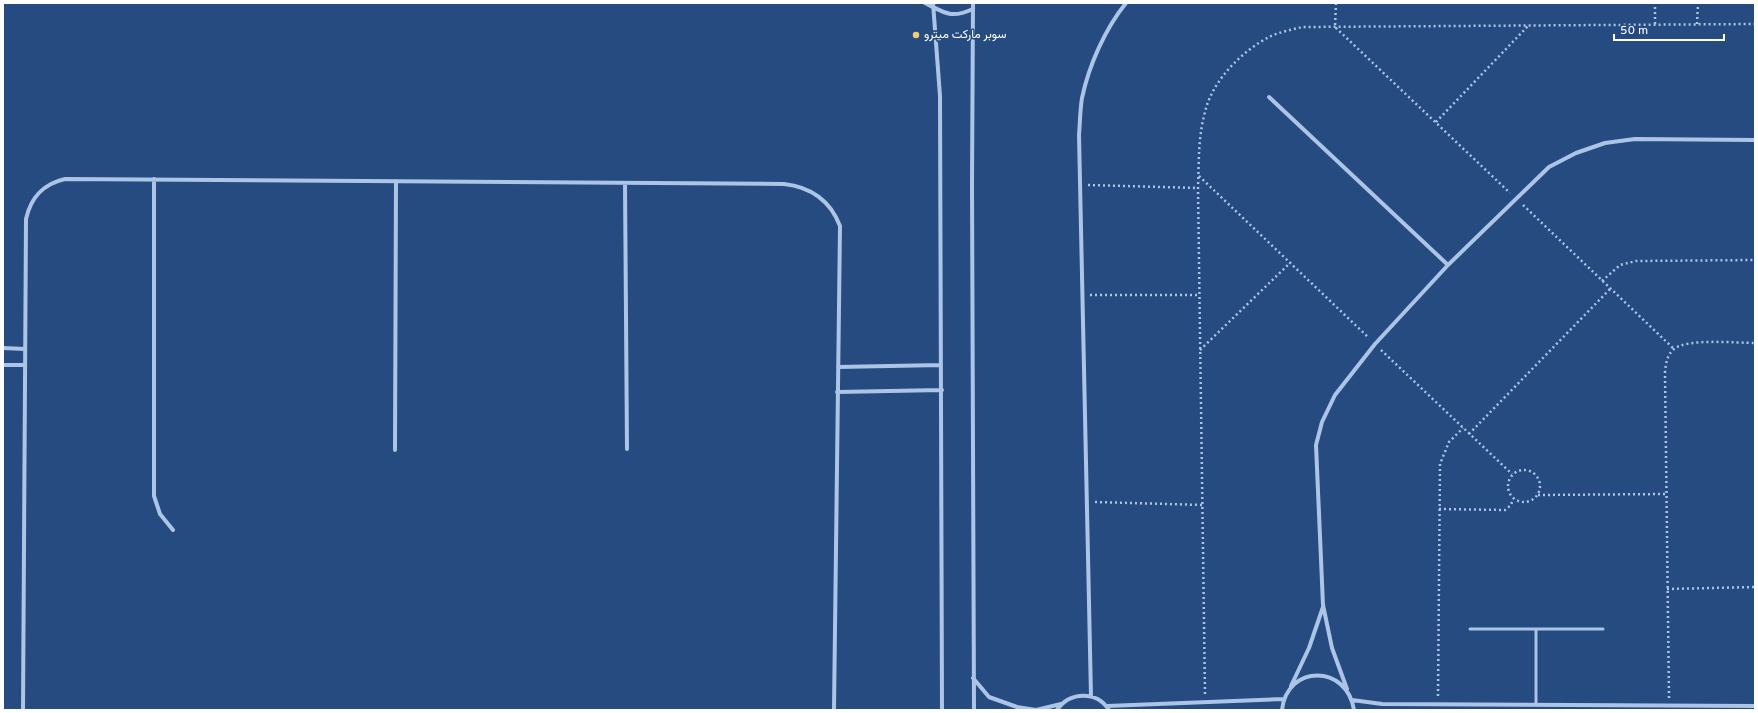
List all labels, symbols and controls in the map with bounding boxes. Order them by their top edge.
scale bar [1614,16,1724,42]
text: 50 m [1620,23,1648,39]
place label: سوبر ماركت ميترو [924,27,1006,43]
marker: سوبر ماركت ميترو [911,30,921,40]

